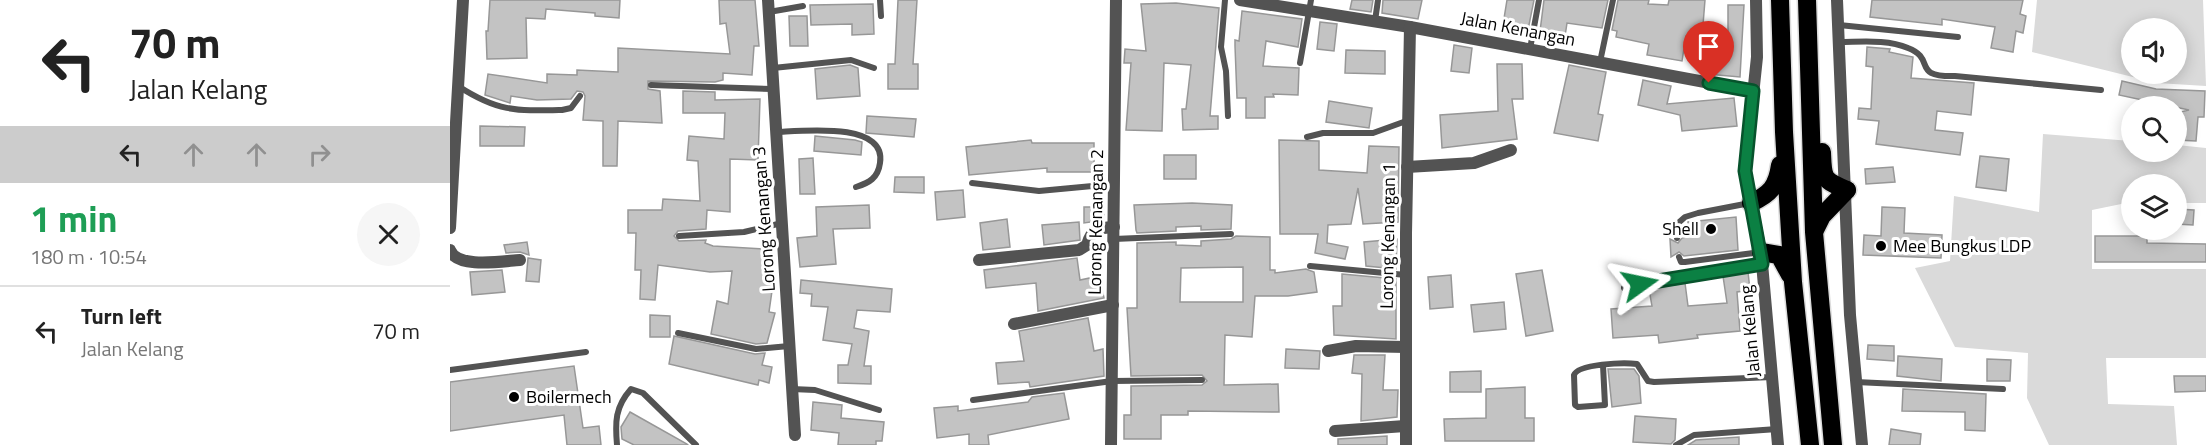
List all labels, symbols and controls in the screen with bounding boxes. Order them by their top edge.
street label: Jalan Kenangan [1458,4,1578,53]
text: 70 m [129,10,221,74]
map controls [2121,18,2187,240]
button: sound [2121,18,2187,84]
pin [1683,21,1734,83]
icon: left [30,24,108,102]
icon: arrive [1692,30,1725,63]
text: Jalan Kelang [129,68,267,109]
button: search [2121,96,2187,162]
icon: left [114,138,147,171]
icon: ahead [177,138,210,171]
icon: ahead [240,138,273,171]
icon: right [303,138,336,171]
street label: Lorong Kenangan 3 [745,145,782,293]
street label: Lorong Kenangan 2 [1081,149,1110,295]
street label: Lorong Kenangan 1 [1373,163,1402,309]
button: layers [2121,174,2187,240]
text: 1 min [30,191,117,246]
button: close [357,203,420,266]
place label: Shell [1662,215,1699,242]
marker: Shell [1704,222,1718,236]
place label: Mee Bungkus LDP [1893,232,2031,259]
marker: Mee Bungkus LDP [1874,239,1888,253]
text: 180 m · 10:54 [30,241,147,272]
position arrow [1608,252,1672,316]
street label: Jalan Kelang [1732,284,1767,378]
text: Turn left [81,299,162,333]
text: 70 m [372,314,420,348]
icon: left [30,315,63,348]
text: Jalan Kelang [81,333,183,364]
place label: Boilermech [526,383,612,410]
marker: Boilermech [507,390,521,404]

